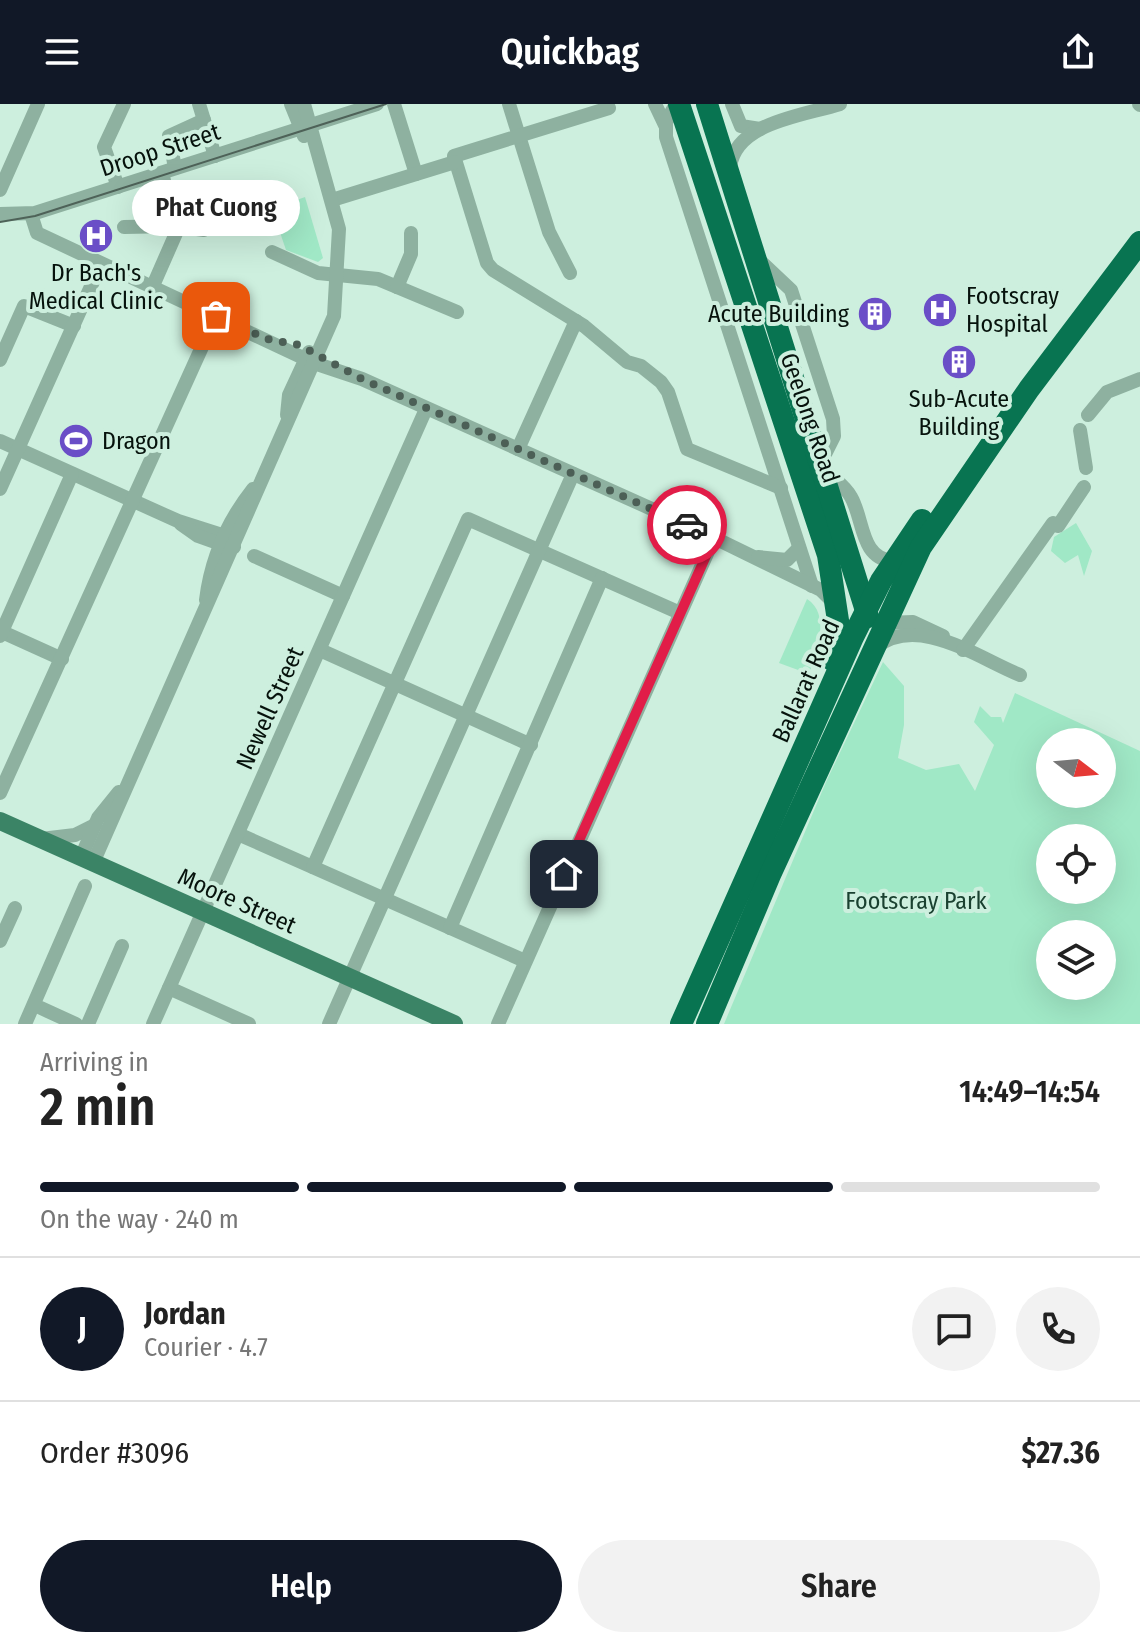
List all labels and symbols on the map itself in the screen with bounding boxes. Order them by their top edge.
street label: Droop Street [97,117,224,183]
callout: Phat Cuong [132,180,300,236]
hospital icon: Dr Bach's Medical Clinic [77,217,115,255]
place label: Dr Bach's Medical Clinic [29,259,163,315]
pin [182,282,250,350]
place label: Footscray Hospital [966,282,1059,338]
hospital icon: Footscray Hospital [921,291,959,329]
building icon: Acute Building [856,295,894,333]
place label: Acute Building [708,300,850,328]
building icon: Sub-Acute Building [940,343,978,381]
street label: Geelong Road [775,349,845,487]
place label: Sub-Acute Building [909,385,1009,441]
sports icon: Dragon [57,422,95,460]
place label: Dragon [102,427,171,455]
courier [647,485,727,565]
street label: Ballarat Road [766,615,846,747]
street label: Newell Street [231,642,310,774]
north arrow [1036,728,1116,808]
pin [530,840,598,908]
street label: Moore Street [174,862,301,940]
park label: Footscray Park [845,887,987,915]

